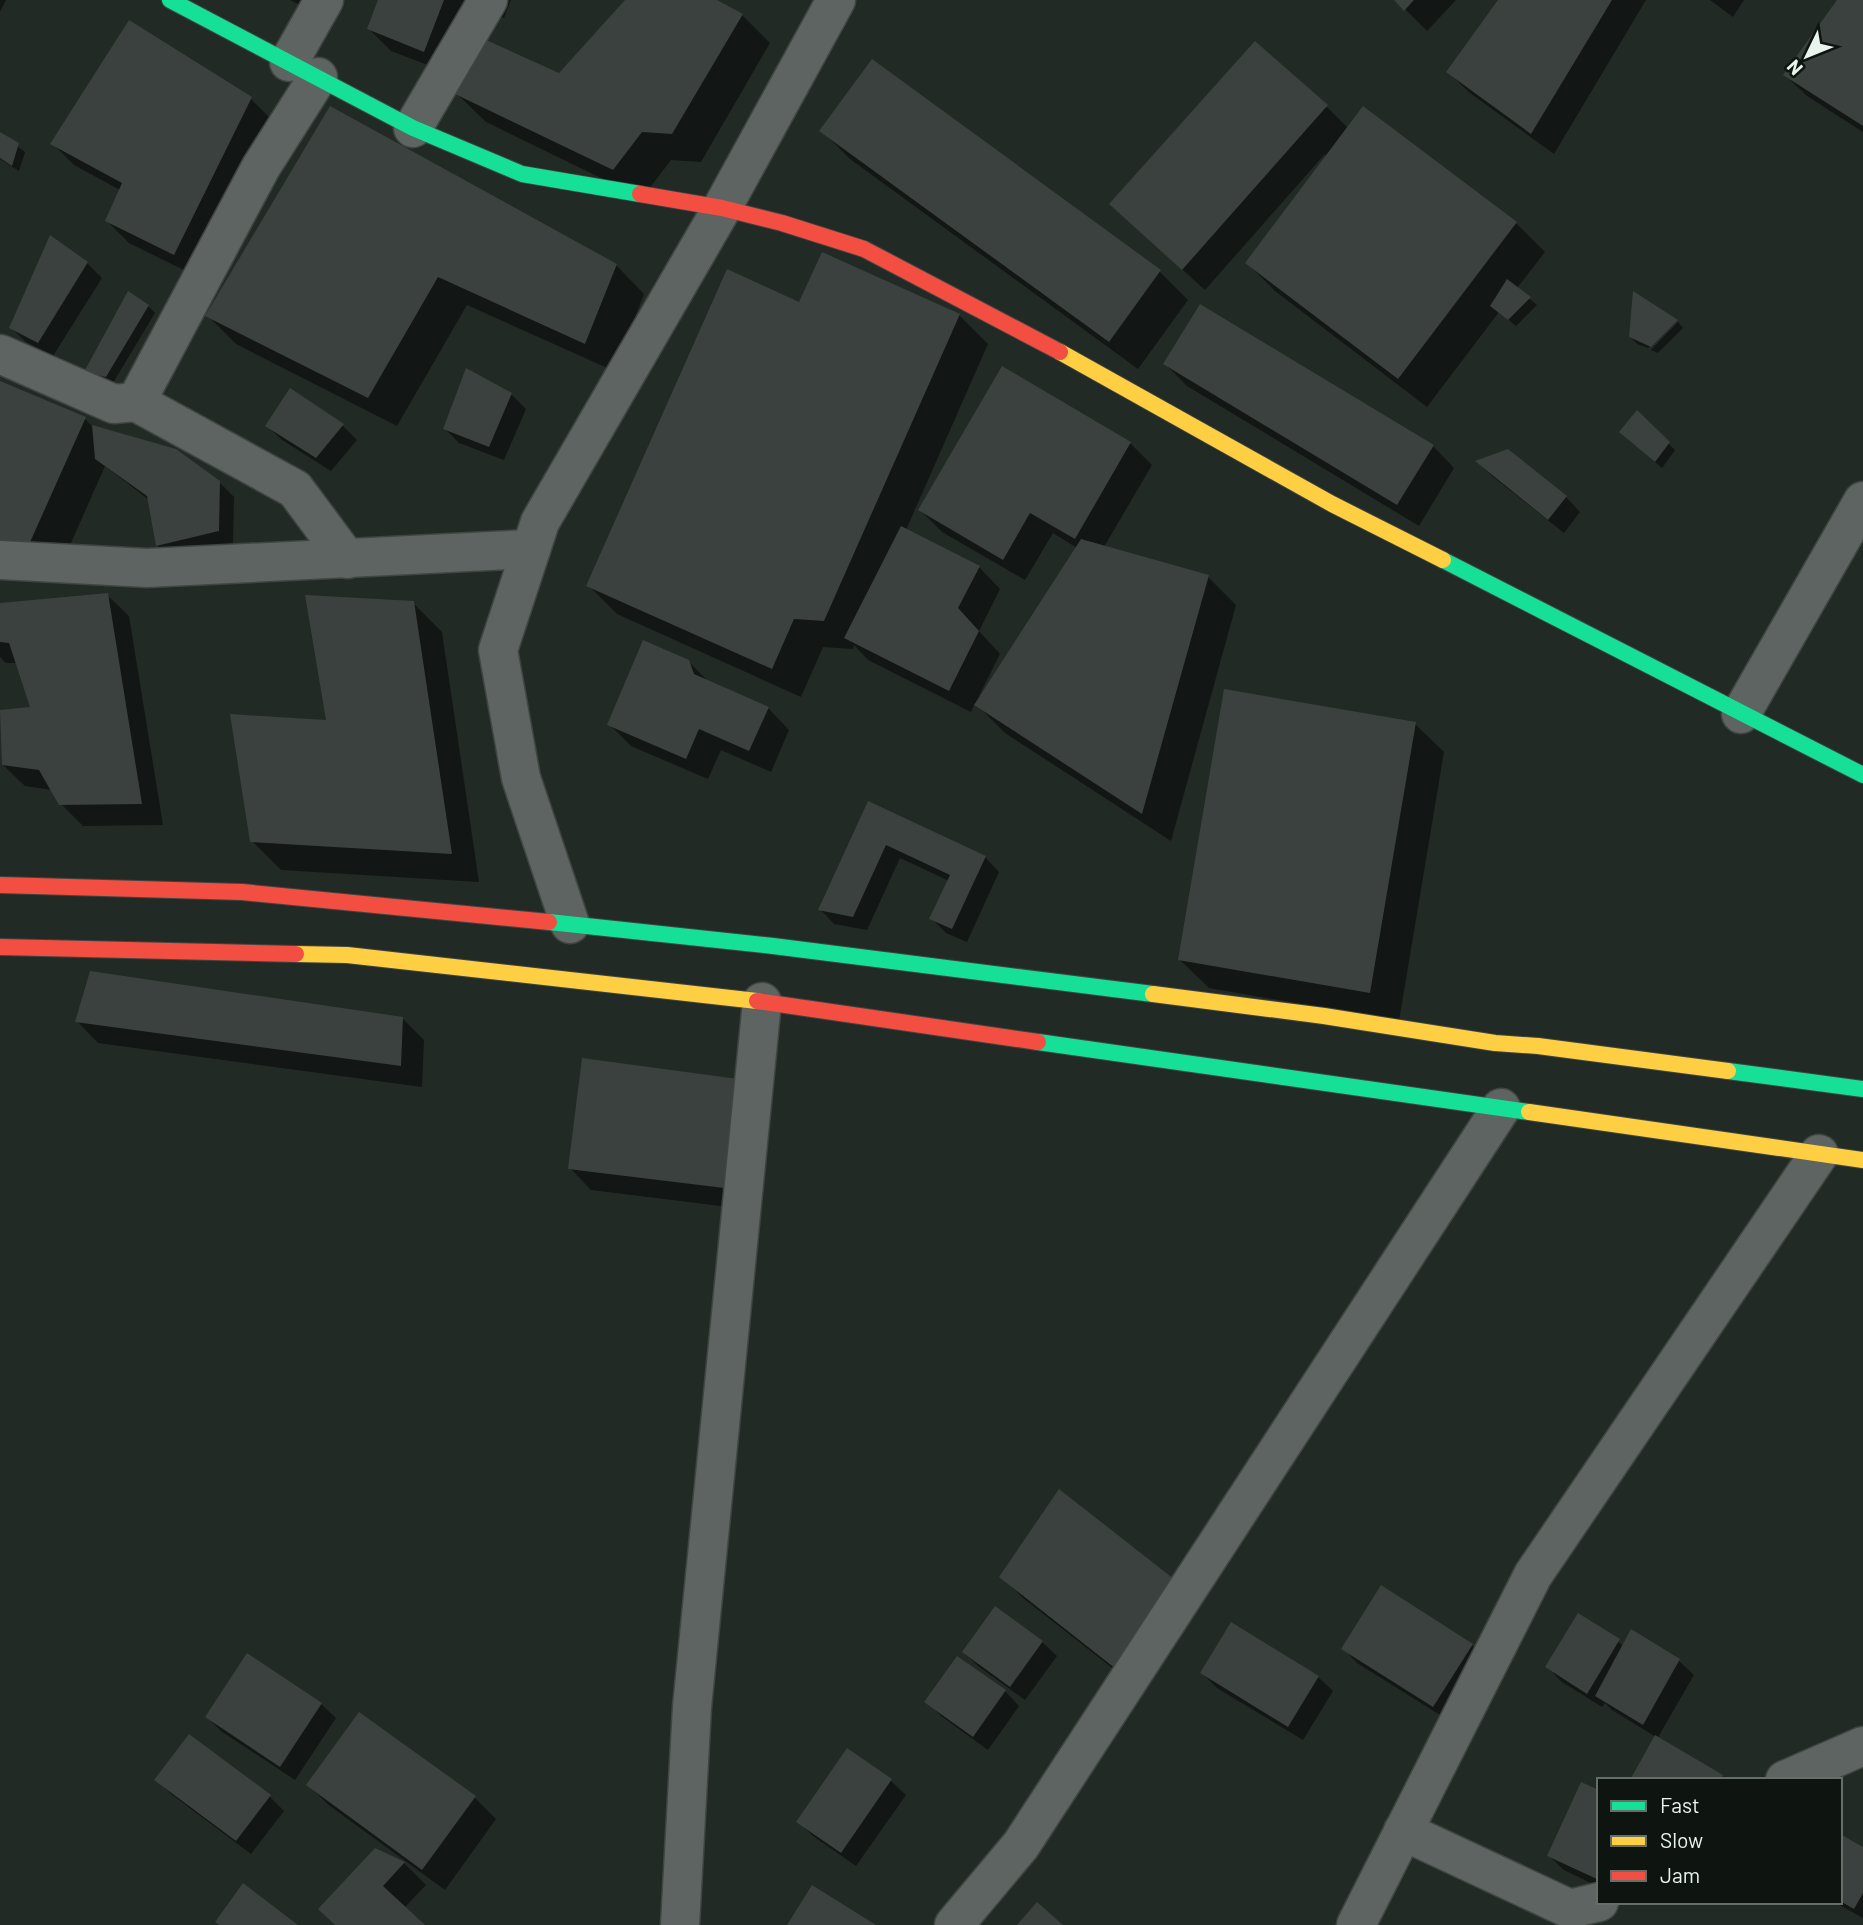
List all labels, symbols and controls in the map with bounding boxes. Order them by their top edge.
north arrow [1772,21,1842,91]
text: N [1781,55,1807,80]
legend [1597,1778,1842,1904]
text: Fast [1660,1792,1700,1817]
text: Slow [1660,1827,1703,1852]
text: Jam [1660,1862,1700,1887]

